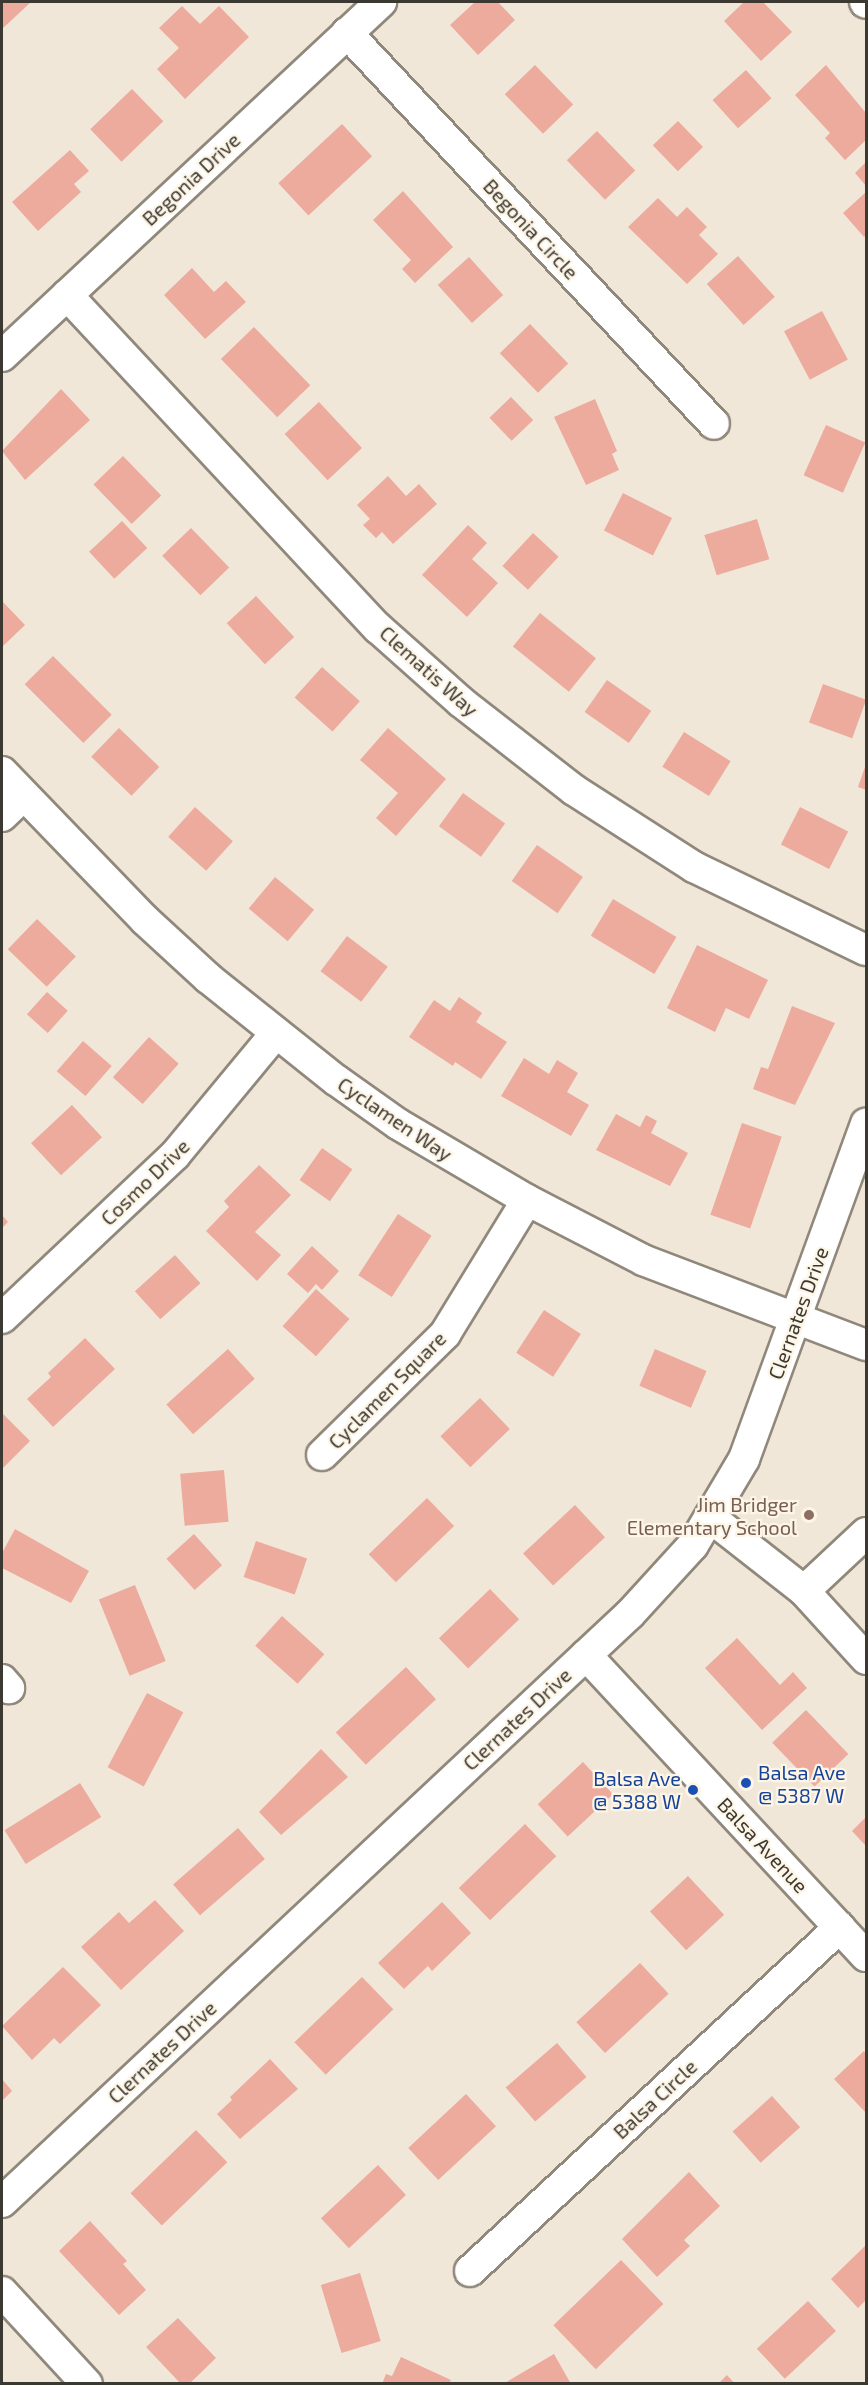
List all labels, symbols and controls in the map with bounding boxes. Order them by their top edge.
street label: Begonia Drive [137,128,245,230]
street label: Begonia Circle [479,174,583,284]
street label: Clematis Way [375,621,483,721]
street label: Cyclamen Way [333,1072,457,1166]
street label: Cosmo Drive [96,1134,194,1230]
street label: Clernates Drive [763,1244,833,1382]
street label: Cyclamen Square [323,1326,451,1454]
place label: Jim Bridger Elementary School [626,1492,797,1539]
marker: Jim Bridger Elementary School [802,1508,816,1522]
street label: Clernates Drive [458,1663,576,1775]
place label: Balsa Ave @ 5387 W [758,1760,846,1807]
place label: Balsa Ave @ 5388 W [593,1766,681,1813]
marker: Balsa Ave @ 5387 W [739,1776,753,1790]
marker: Balsa Ave @ 5388 W [686,1783,700,1797]
street label: Balsa Avenue [713,1792,813,1898]
street label: Clernates Drive [103,1996,221,2108]
street label: Balsa Circle [608,2054,702,2144]

